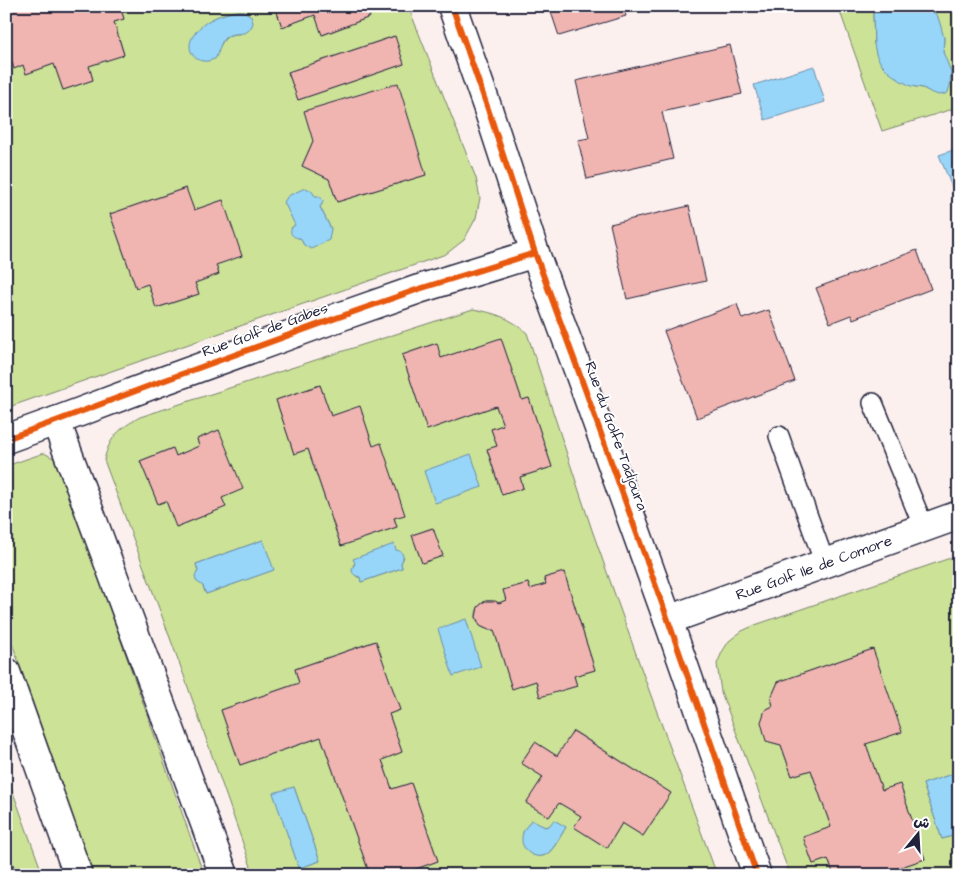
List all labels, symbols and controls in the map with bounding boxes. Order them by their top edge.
street label: Rue Golf de Gabes [199,297,331,363]
street label: Rue du Golfe Tadjoura [579,359,653,514]
street label: Rue Golf Ile de Comore [733,530,895,605]
north arrow [892,808,942,858]
text: ش [911,811,932,834]

